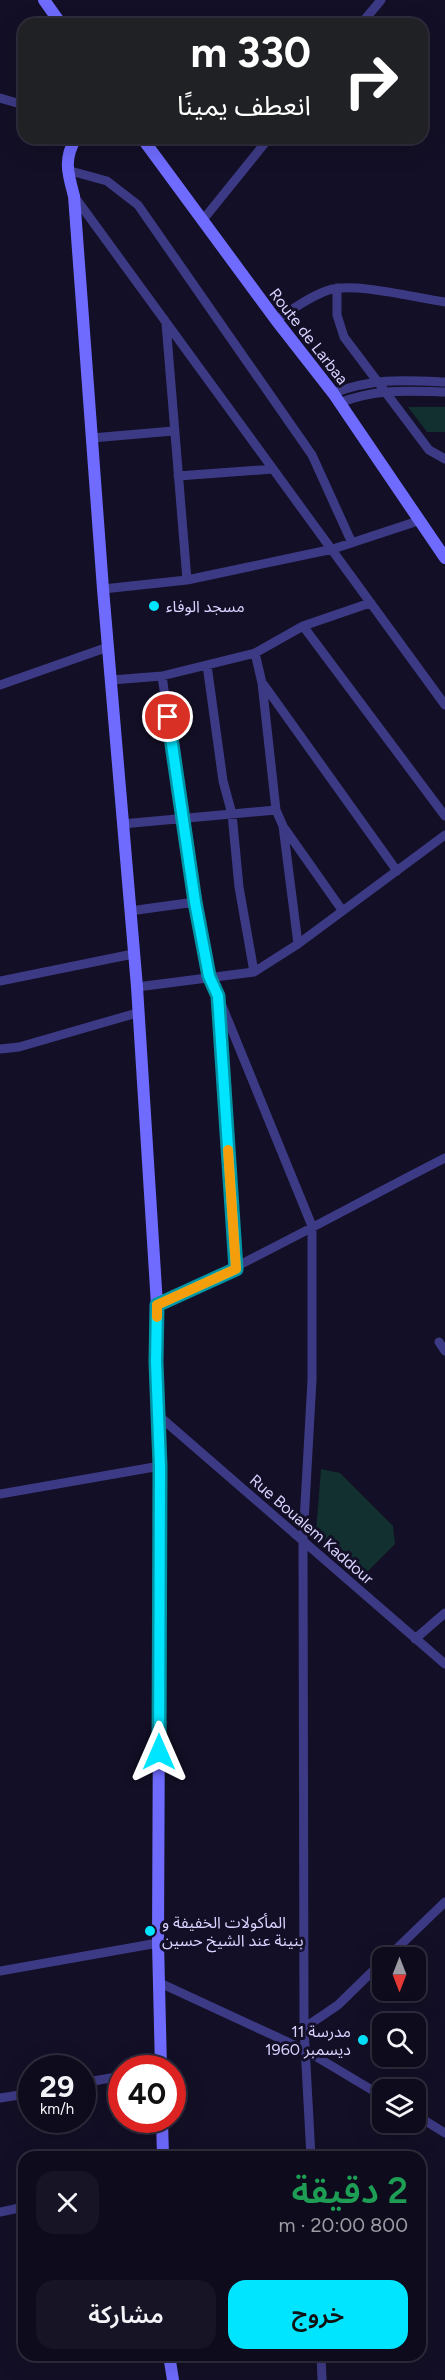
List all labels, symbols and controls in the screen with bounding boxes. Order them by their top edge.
text: 330 m [190,27,311,78]
icon: right [332,42,410,120]
text: انعطف يمينًا [177,89,311,122]
street label: Route de Larbaa [265,285,352,388]
place label: مسجد الوفاء [166,597,245,616]
marker: مسجد الوفاء [147,599,161,613]
pin [142,691,193,742]
icon: arrive [151,700,184,733]
street label: Rue Boualem Kaddour [246,1470,378,1589]
position arrow [127,1720,191,1784]
place label: المأكولات الخفيفة و بنينة عند الشيخ حسين [162,1913,304,1953]
marker: المأكولات الخفيفة و بنينة عند الشيخ حسين [143,1924,157,1938]
north arrow [372,1947,426,2001]
map controls [372,1947,426,2133]
button: search [372,2013,426,2067]
place label: مدرسة 11 ديسمبر 1960 [265,2022,351,2059]
marker: مدرسة 11 ديسمبر 1960 [356,2033,370,2047]
speed limit sign: 40 [108,2055,186,2133]
text: 29 [40,2068,74,2105]
button: layers [372,2079,426,2133]
text: km/h [40,2100,74,2118]
text: 2 دقيقة [291,2169,408,2212]
button: close [36,2171,99,2234]
text: 800 m · 20:00 [278,2213,408,2237]
button: مشاركة [36,2280,216,2349]
button: خروج [228,2280,408,2349]

